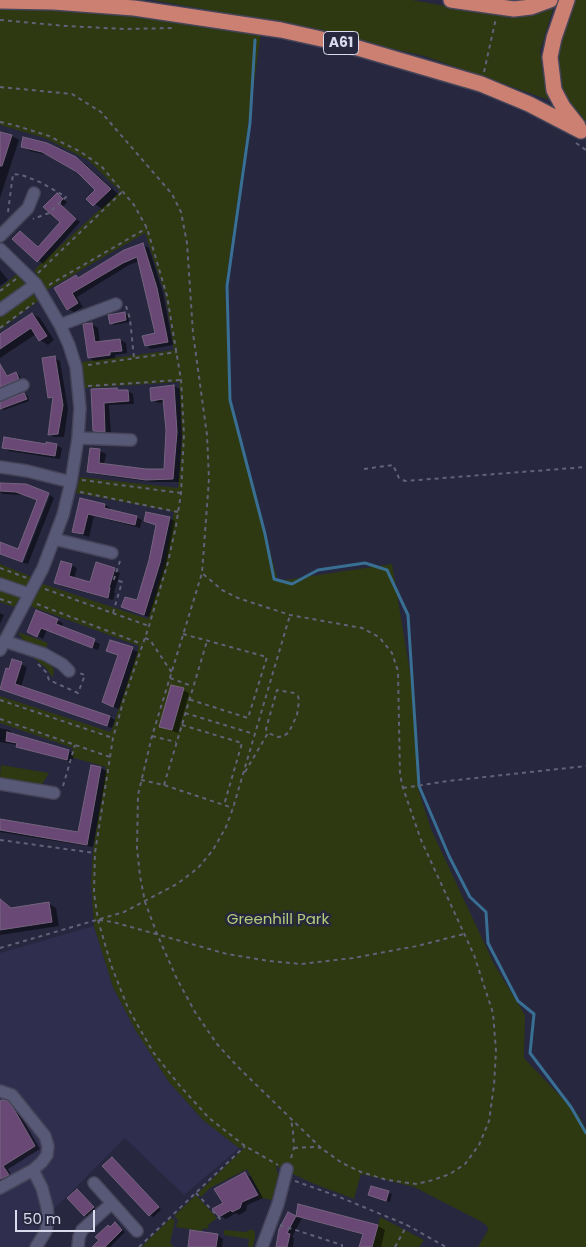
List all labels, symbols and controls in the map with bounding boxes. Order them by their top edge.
road number: A61 [324,32,358,54]
park label: Greenhill Park [227,911,329,929]
scale bar [18,1200,98,1232]
text: 50 m [23,1208,61,1229]

